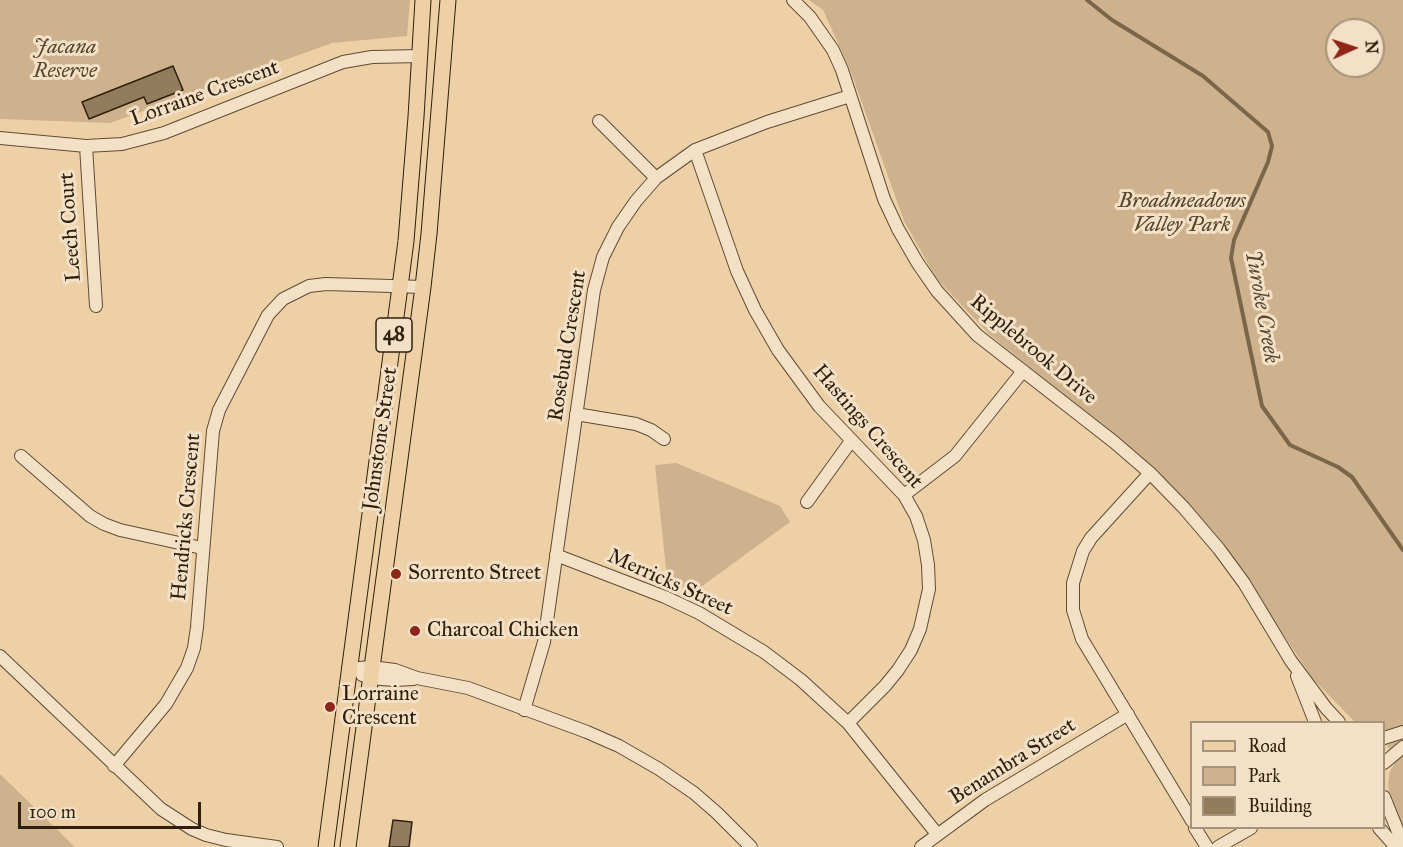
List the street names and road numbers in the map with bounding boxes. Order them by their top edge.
street label: Lorraine Crescent [127,55,283,133]
street label: Leech Court [55,171,87,283]
street label: Rosebud Crescent [544,269,592,423]
street label: Ripplebrook Drive [964,290,1102,410]
road number: 48 [376,318,412,352]
street label: Hastings Crescent [806,360,928,494]
street label: Johnstone Street [358,366,404,512]
street label: Hendricks Crescent [167,432,207,602]
street label: Merricks Street [603,544,737,622]
street label: Benambra Street [945,713,1081,811]

